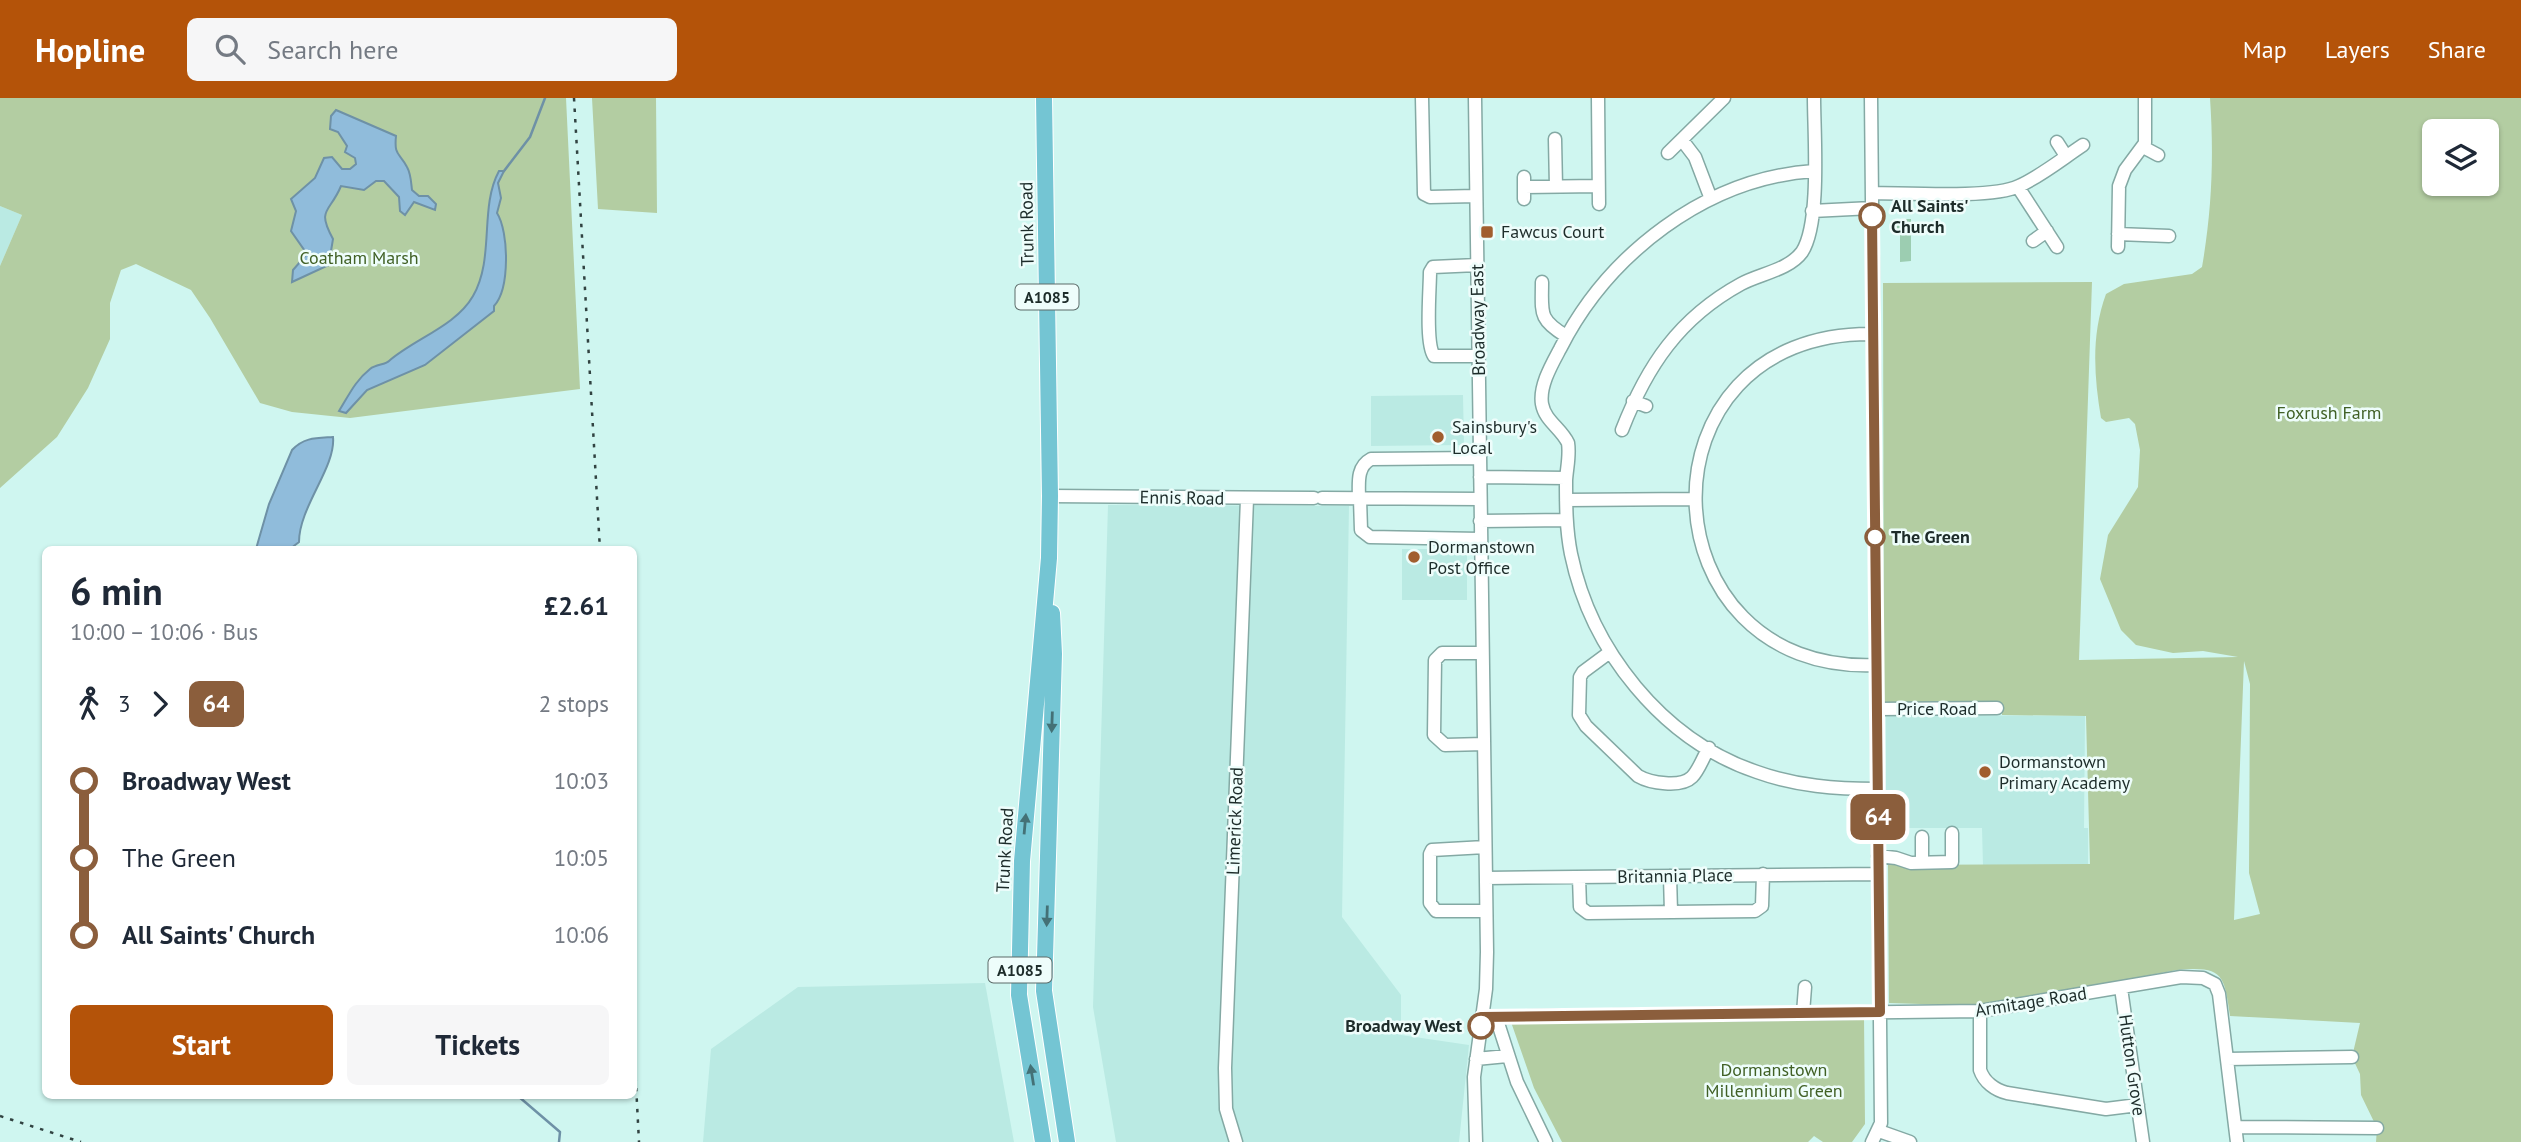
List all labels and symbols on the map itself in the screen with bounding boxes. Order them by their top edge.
street label: Trunk Road [1014,181,1039,267]
place label: All Saints' Church [1891,194,1969,238]
marker: All Saints' Church [1859,203,1885,229]
place label: Fawcus Court [1501,220,1604,243]
marker: Fawcus Court [1479,224,1495,240]
park label: Coatham Marsh [299,246,419,269]
street label: Broadway East [1465,264,1490,376]
road number: A1085 [1016,284,1078,309]
park label: Foxrush Farm [2277,401,2381,424]
place label: Sainsbury's Local [1452,415,1537,459]
marker: Sainsbury's Local [1430,429,1446,445]
street label: Ennis Road [1139,485,1225,510]
place label: The Green [1891,525,1970,548]
marker: The Green [1865,527,1885,547]
place label: Dormanstown Post Office [1428,535,1535,579]
marker: Dormanstown Post Office [1406,549,1422,565]
street label: Price Road [1897,697,1977,720]
one-way arrow [1046,711,1058,733]
place label: Dormanstown Primary Academy [1999,750,2131,794]
marker: Dormanstown Primary Academy [1977,764,1993,780]
street label: Limerick Road [1221,767,1248,875]
line badge: 64 [1846,794,1910,840]
street label: Trunk Road [991,807,1018,893]
one-way arrow [1020,813,1031,835]
street label: Britannia Place [1617,863,1733,888]
one-way arrow [1041,905,1052,927]
road number: A1085 [988,958,1052,982]
street label: Armitage Road [1973,981,2088,1022]
marker: Broadway West [1468,1013,1494,1039]
street label: Hutton Grove [2114,1013,2151,1117]
place label: Broadway West [1345,1014,1463,1037]
park label: Dormanstown Millennium Green [1705,1058,1843,1102]
one-way arrow [1026,1064,1037,1086]

